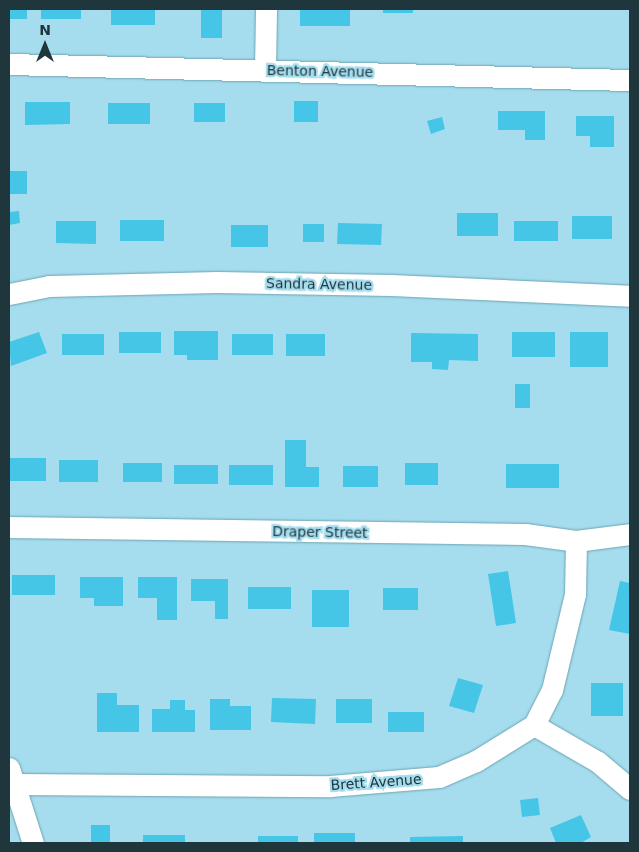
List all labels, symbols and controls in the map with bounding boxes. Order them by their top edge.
north arrow [20,20,70,70]
text: N [39,22,51,38]
street label: Benton Avenue [267,62,373,80]
street label: Sandra Avenue [266,275,372,293]
street label: Draper Street [272,523,368,541]
street label: Brett Avenue [330,770,422,794]

